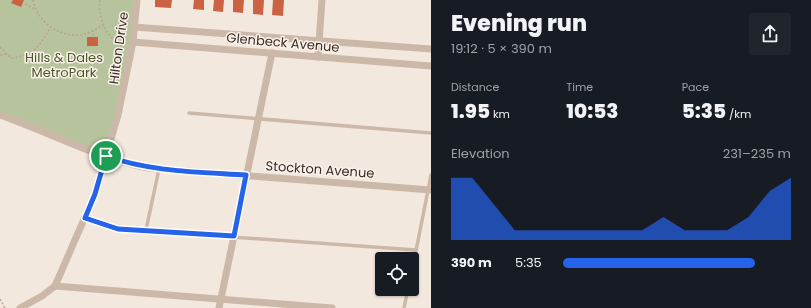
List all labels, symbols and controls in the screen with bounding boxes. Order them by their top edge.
text: Evening run [451,8,587,39]
street label: Hilton Drive [104,11,133,85]
button: share [749,13,791,55]
street label: Glenbeck Avenue [226,28,340,57]
text: 19:12 · 5 × 390 m [451,39,552,58]
park label: Hills & Dales MetroPark [25,48,103,82]
text: Distance [451,79,499,95]
text: Time [566,79,593,95]
text: Pace [682,79,709,95]
text: 1.95 [451,97,490,125]
text: 10:53 [566,97,619,125]
text: 5:35 [682,97,726,125]
text: km [490,106,510,122]
text: /km [726,106,751,122]
pin [89,139,123,173]
text: Elevation [451,144,510,163]
text: 231–235 m [723,144,791,163]
icon: arrive [95,145,117,167]
street label: Stockton Avenue [265,156,375,183]
map controls [375,252,419,296]
button: locate [375,252,419,296]
text: 390 m [451,253,492,272]
text: 5:35 [515,253,542,272]

